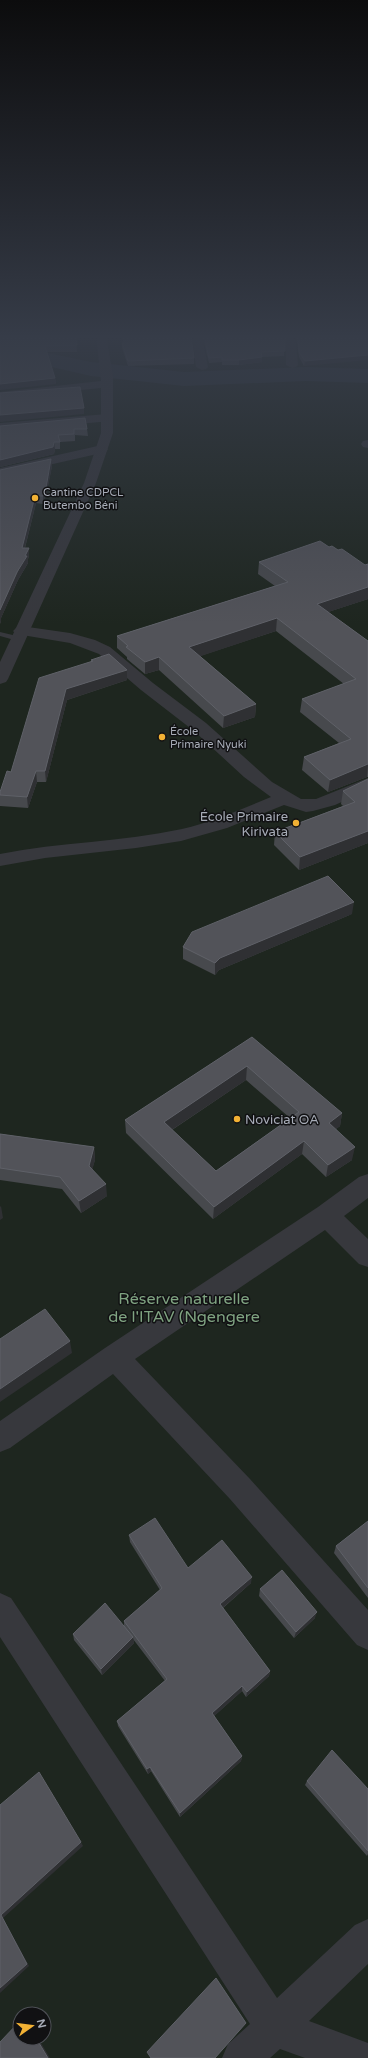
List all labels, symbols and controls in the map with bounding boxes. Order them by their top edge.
place label: Cantine CDPCL Butembo Béni [43,486,124,512]
marker: Cantine CDPCL Butembo Béni [30,493,40,503]
place label: École Primaire Nyuki [170,724,246,751]
marker: École Primaire Nyuki [157,732,167,742]
place label: École Primaire Kirivata [200,809,288,840]
marker: École Primaire Kirivata [291,818,301,828]
place label: Noviciat OA [245,1112,319,1128]
marker: Noviciat OA [232,1114,242,1124]
park label: Réserve naturelle de l'ITAV (Ngengere [108,1289,260,1327]
north arrow [12,2006,52,2046]
text: N [34,2018,49,2030]

